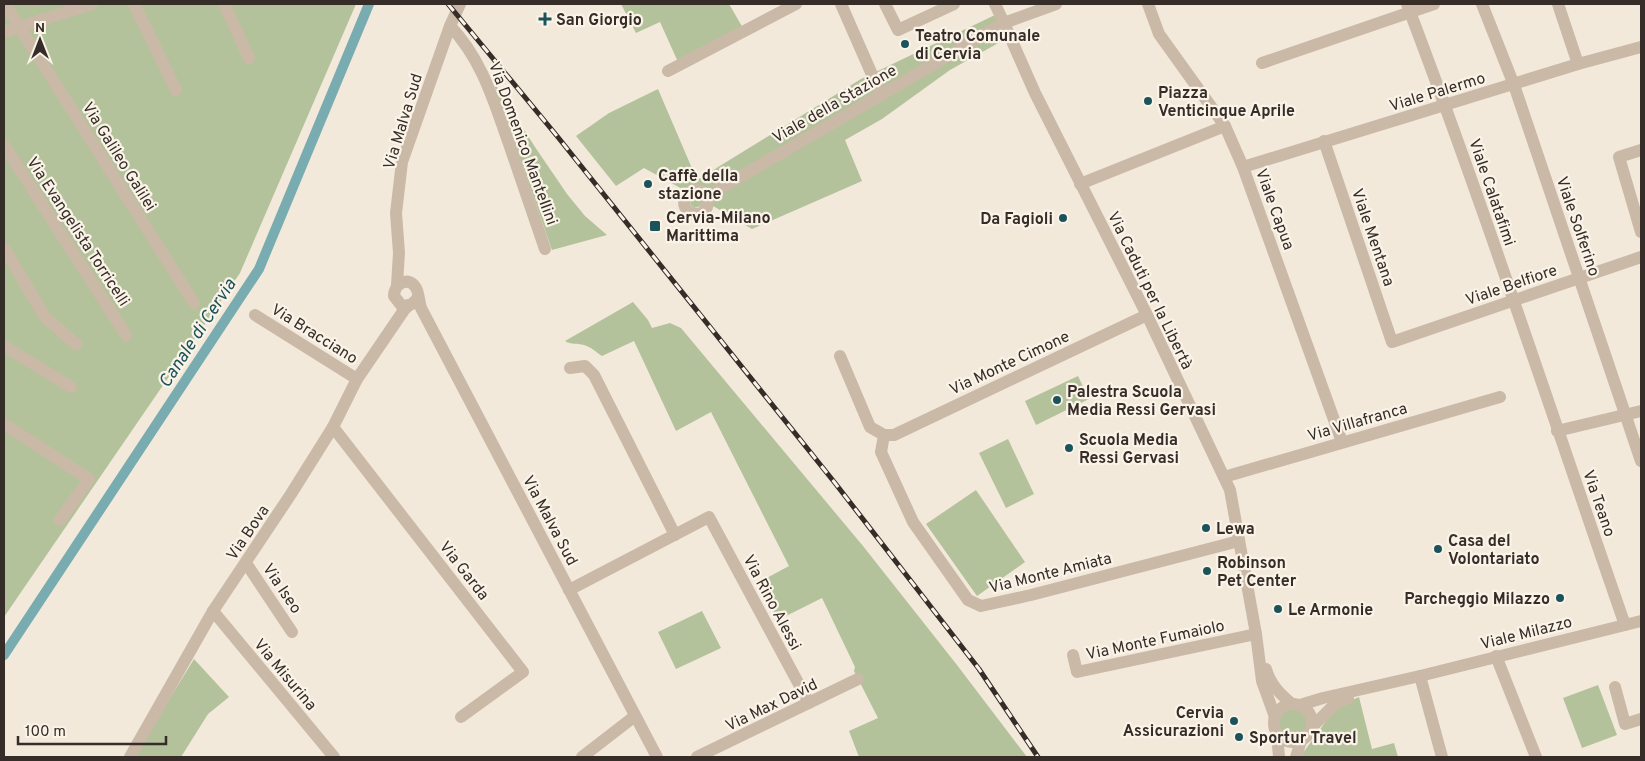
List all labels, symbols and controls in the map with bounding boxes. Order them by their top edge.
place label: San Giorgio [556,11,642,31]
marker: San Giorgio [538,12,552,26]
north arrow [15,15,65,65]
text: N [35,20,45,37]
place label: Teatro Comunale di Cervia [915,27,1040,65]
marker: Teatro Comunale di Cervia [899,38,911,50]
street label: Via Domenico Mantellini [483,59,561,228]
street label: Viale della Stazione [769,61,901,148]
street label: Viale Palermo [1387,69,1488,117]
street label: Via Malva Sud [380,71,428,172]
place label: Piazza Venticinque Aprile [1158,84,1295,122]
marker: Piazza Venticinque Aprile [1142,95,1154,107]
street label: Via Galileo Galilei [77,99,160,215]
street label: Viale Calatafimi [1463,136,1519,249]
street label: Via Evangelista Torricelli [22,154,133,310]
street label: Viale Capua [1250,166,1298,253]
place label: Caffè della stazione [658,167,738,205]
street label: Viale Solferino [1551,174,1604,279]
marker: Caffè della stazione [642,178,654,190]
street label: Viale Mentana [1346,186,1398,289]
place label: Cervia-Milano Marittima [666,209,771,247]
street label: Via Caduti per la Libertà [1102,209,1196,373]
place label: Da Fagioli [980,210,1053,230]
marker: Da Fagioli [1057,212,1069,224]
marker: Cervia-Milano Marittima [648,219,662,233]
street label: Viale Belfiore [1463,261,1560,311]
water label: Canale di Cervia [154,274,243,393]
street label: Via Bracciano [267,300,361,369]
street label: Via Monte Cimone [947,327,1073,400]
place label: Palestra Scuola Media Ressi Gervasi [1067,383,1216,421]
marker: Palestra Scuola Media Ressi Gervasi [1051,394,1063,406]
street label: Via Villafranca [1305,399,1410,447]
place label: Scuola Media Ressi Gervasi [1079,431,1179,469]
marker: Scuola Media Ressi Gervasi [1063,442,1075,454]
street label: Via Teano [1577,468,1619,540]
street label: Via Malva Sud [517,472,581,569]
street label: Via Bova [223,502,274,565]
place label: Lewa [1216,520,1255,540]
marker: Lewa [1200,522,1212,534]
place label: Casa del Volontariato [1448,532,1540,570]
street label: Via Garda [434,538,493,605]
marker: Casa del Volontariato [1432,543,1444,555]
street label: Via Monte Amiata [987,549,1114,599]
street label: Via Rino Alessi [738,552,805,654]
place label: Robinson Pet Center [1217,554,1297,592]
street label: Via Iseo [257,560,305,618]
marker: Robinson Pet Center [1201,565,1213,577]
place label: Parcheggio Milazzo [1404,590,1550,610]
marker: Parcheggio Milazzo [1554,592,1566,604]
place label: Le Armonie [1288,601,1373,621]
marker: Le Armonie [1272,603,1284,615]
street label: Viale Milazzo [1478,613,1575,655]
street label: Via Monte Fumaiolo [1084,616,1227,665]
street label: Via Misurina [249,635,320,715]
street label: Via Max David [723,675,821,737]
place label: Cervia Assicurazioni [1123,704,1224,742]
scale bar [18,714,165,746]
marker: Cervia Assicurazioni [1228,715,1240,727]
text: 100 m [25,723,66,742]
place label: Sportur Travel [1249,729,1357,749]
marker: Sportur Travel [1233,731,1245,743]

